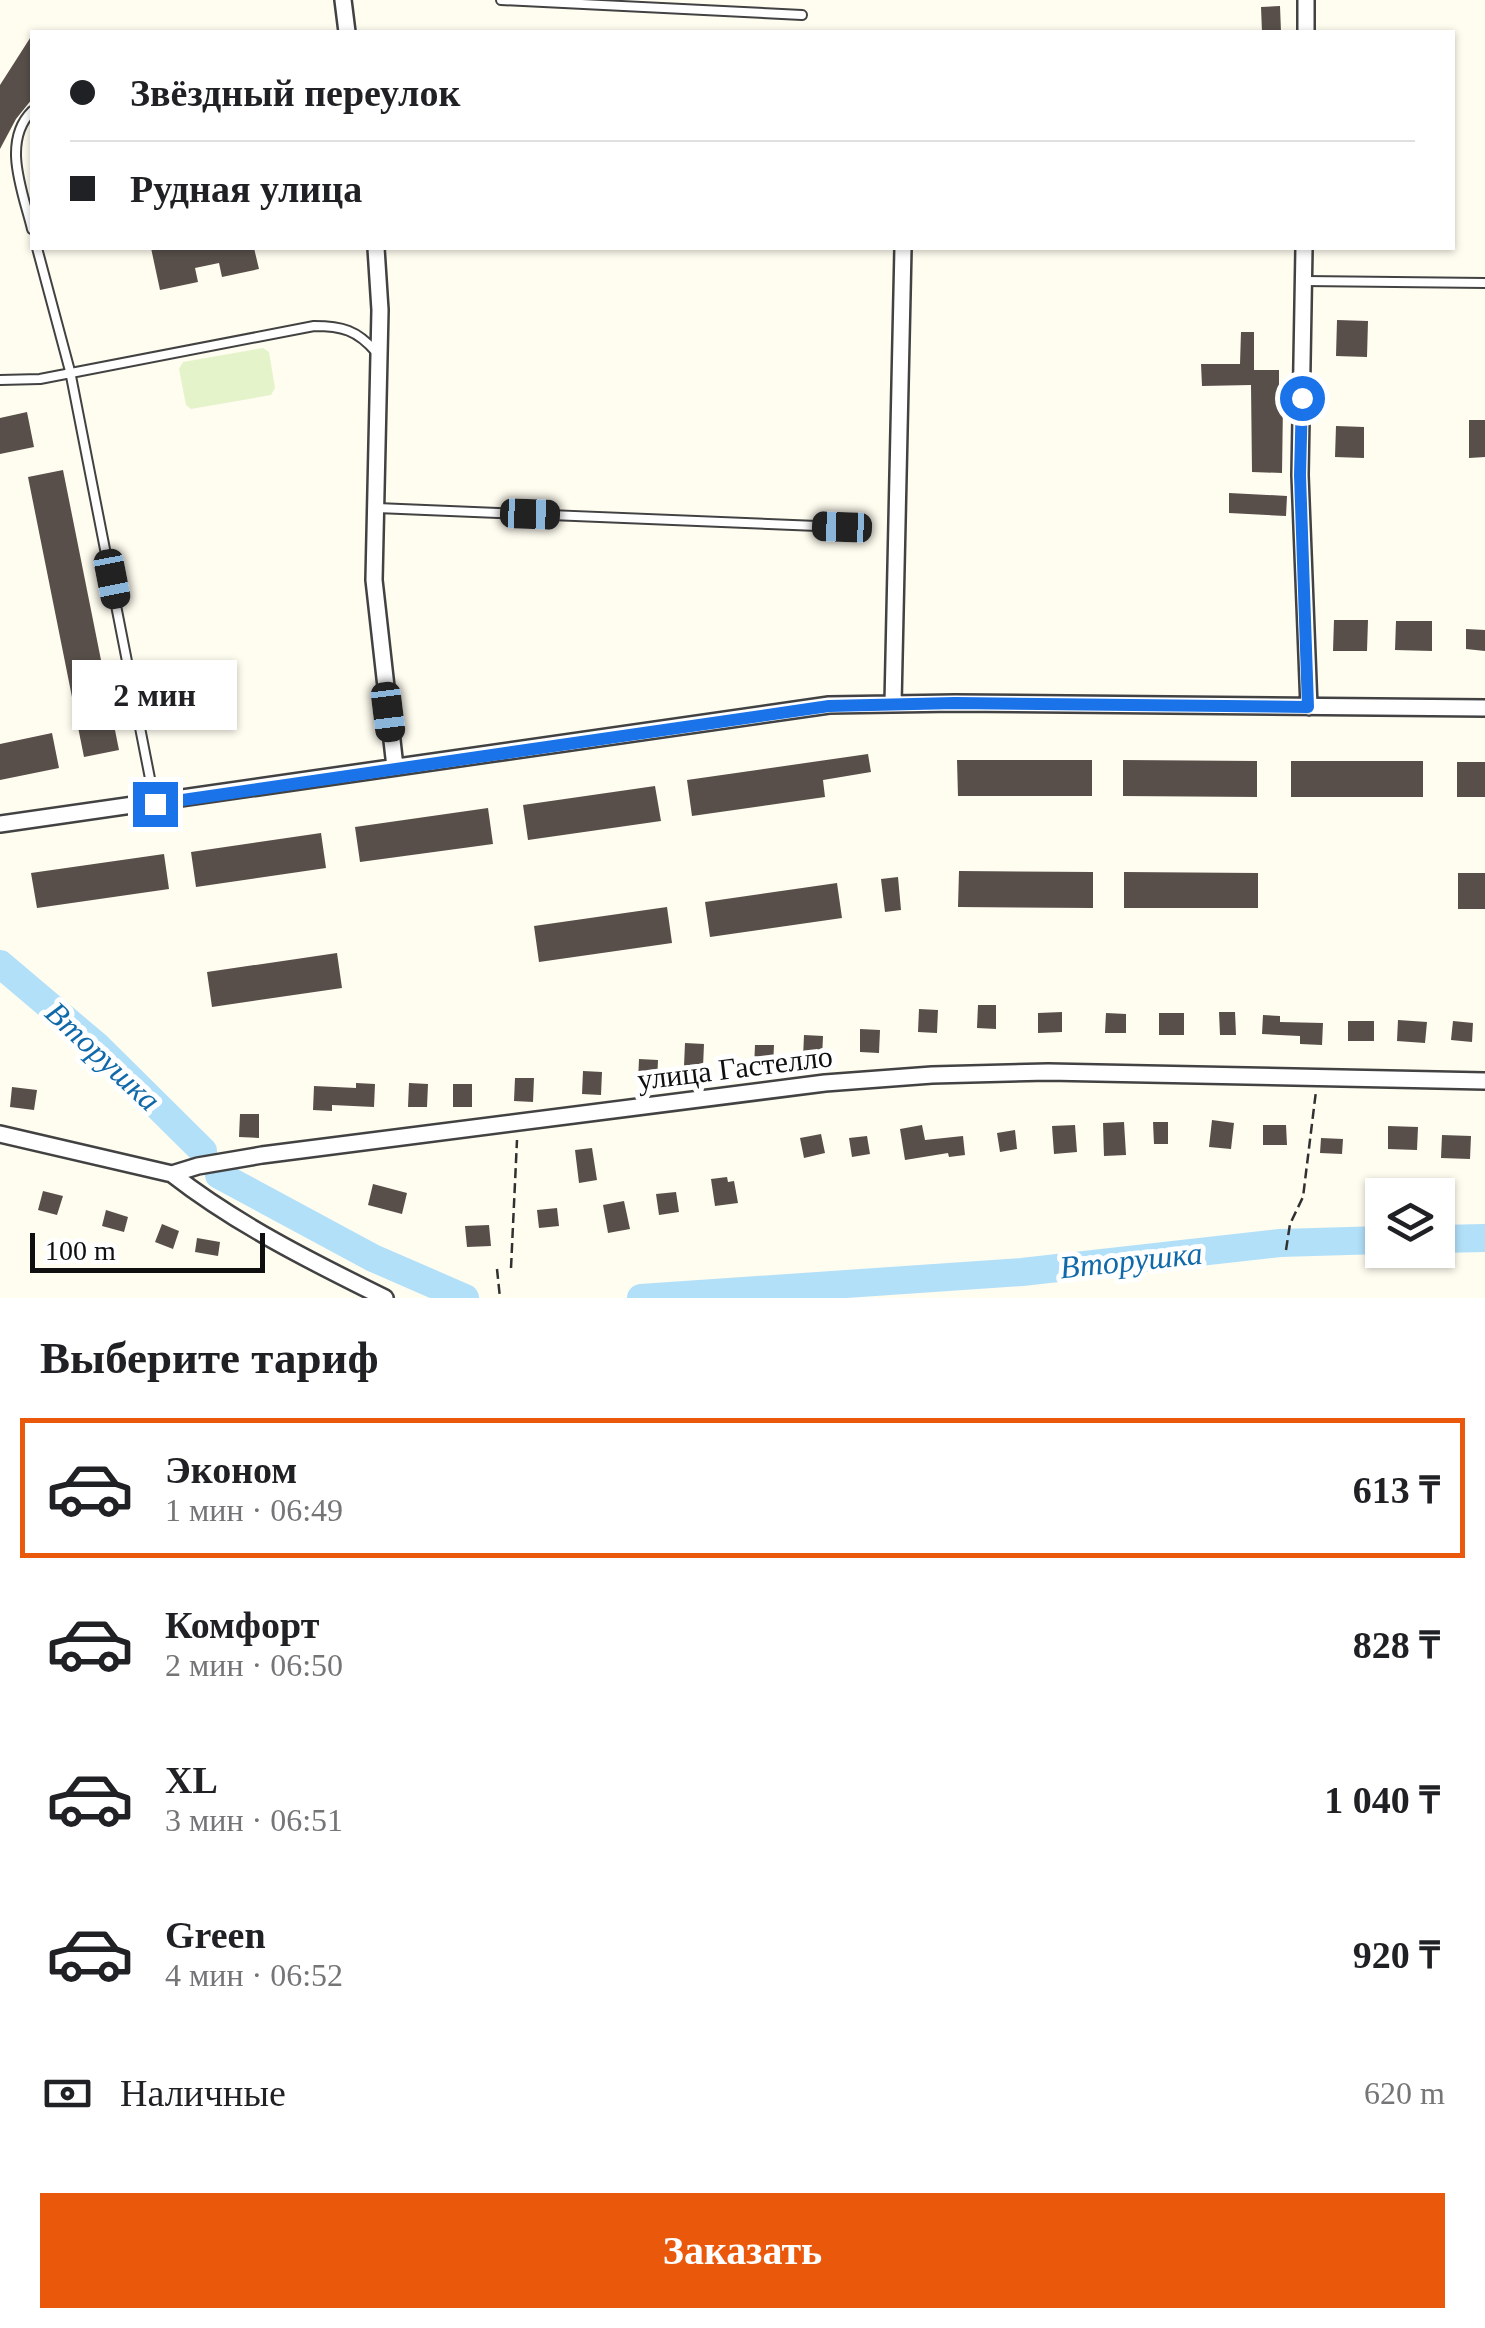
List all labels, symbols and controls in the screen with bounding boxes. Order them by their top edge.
text: Звёздный переулок [130,72,460,114]
text: Рудная улица [130,168,362,210]
route start [1280,376,1325,421]
car [499,498,561,530]
car [811,511,873,543]
car [92,547,132,611]
callout: 2 мин [72,659,238,729]
text: 2 мин [113,677,196,713]
car [369,680,407,744]
route end [133,782,178,827]
water label: Вторушка [38,994,168,1118]
street label: улица Гастелло [636,1039,834,1096]
map controls [1365,1178,1455,1268]
button: layers [1365,1178,1455,1268]
scale bar [30,1228,265,1272]
text: 100 m [45,1235,116,1266]
water label: Вторушка [1058,1235,1204,1285]
text: Выберите тариф [40,1333,379,1383]
icon: car [45,1443,135,1533]
text: Эконом [165,1449,297,1491]
text: 613 ₸ [1353,1469,1440,1511]
text: 1 мин · 06:49 [165,1492,343,1528]
icon: car [45,1598,135,1688]
text: Комфорт [165,1604,319,1646]
text: 828 ₸ [1353,1624,1440,1666]
text: 2 мин · 06:50 [165,1647,343,1683]
icon: car [45,1753,135,1843]
text: XL [165,1759,218,1801]
text: 1 040 ₸ [1324,1779,1440,1821]
text: 3 мин · 06:51 [165,1802,343,1838]
icon: car [45,1908,135,1998]
text: Green [165,1914,266,1956]
text: 920 ₸ [1353,1934,1440,1976]
text: 4 мин · 06:52 [165,1957,343,1993]
icon: cash [40,2066,95,2121]
text: Наличные [120,2072,286,2114]
text: 620 m [1364,2075,1445,2111]
button: Заказать [40,2193,1445,2308]

